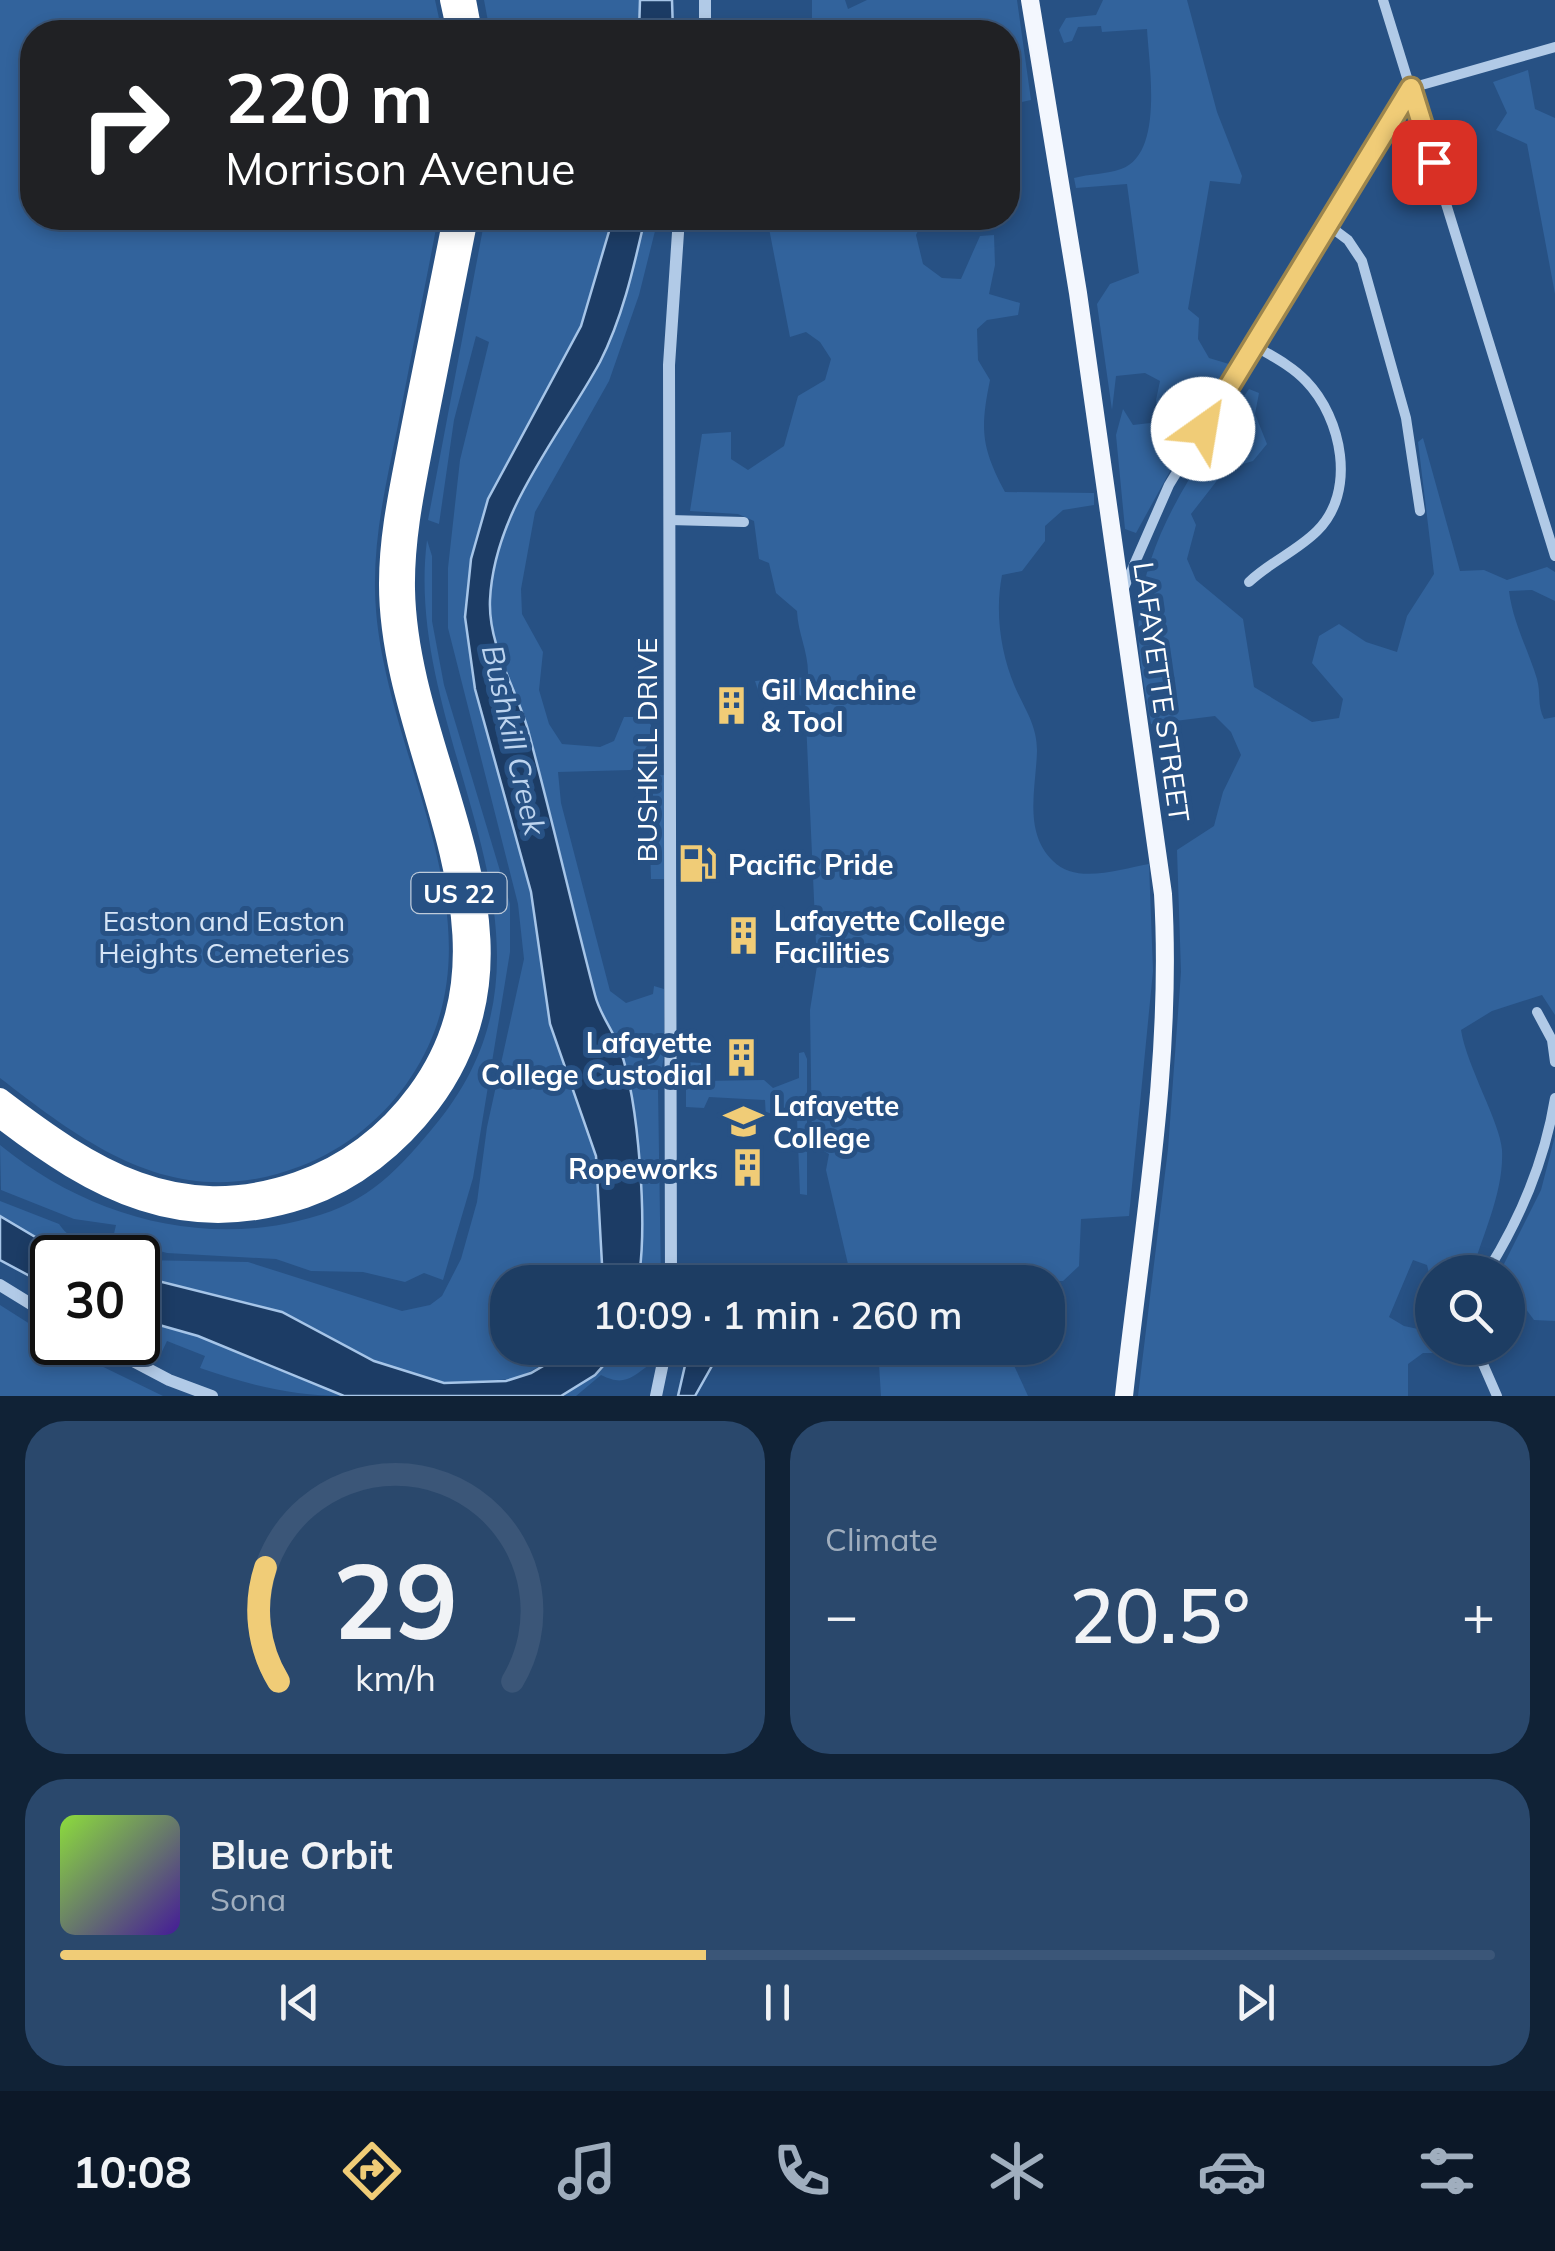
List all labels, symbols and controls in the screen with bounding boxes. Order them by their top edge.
text: 220 m [225,53,433,141]
icon: right [60,60,190,190]
pin [1392,120,1477,205]
icon: arrive [1407,135,1462,190]
text: Morrison Avenue [225,140,576,196]
position arrow [1151,377,1255,481]
street label: LAFAYETTE STREET [1126,560,1198,824]
street label: BUSHKILL DRIVE [629,638,664,862]
water label: Bushkill Creek [474,641,555,840]
place label: Gil Machine & Tool [761,672,916,739]
building icon: Gil Machine & Tool [710,684,752,726]
fuel station icon: Pacific Pride [677,843,719,885]
place label: Pacific Pride [728,847,894,882]
road number: US 22 [412,873,506,913]
park label: Easton and Easton Heights Cemeteries [98,903,350,970]
place label: Lafayette College Facilities [774,903,1005,970]
building icon: Lafayette College Facilities [723,915,765,957]
place label: Lafayette College Custodial [481,1025,712,1092]
building icon: Lafayette College Custodial [721,1037,763,1079]
place label: Lafayette College [773,1088,899,1155]
school or university icon: Lafayette College [722,1100,764,1142]
building icon: Ropeworks [727,1147,769,1189]
place label: Ropeworks [568,1151,718,1186]
speed limit sign: 30 [30,1235,160,1365]
map controls [1415,1255,1525,1365]
button: search [1415,1255,1525,1365]
text: 10:09 · 1 min · 260 m [592,1291,963,1339]
text: Climate [825,1519,938,1559]
text: 29 [333,1534,457,1665]
text: 20.5° [1070,1568,1250,1662]
text: − [825,1580,858,1649]
text: + [1462,1580,1495,1649]
text: km/h [355,1655,435,1700]
text: Blue Orbit [210,1831,393,1879]
text: Sona [210,1879,286,1919]
icon: previous [272,1975,327,2030]
icon: pause [750,1975,805,2030]
icon: next [1228,1975,1283,2030]
icon: directions [337,2136,407,2206]
icon: music [552,2136,622,2206]
icon: phone [767,2136,837,2206]
icon: climate [982,2136,1052,2206]
icon: car [1197,2136,1267,2206]
icon: filters [1412,2136,1482,2206]
text: 10:08 [73,2143,192,2199]

